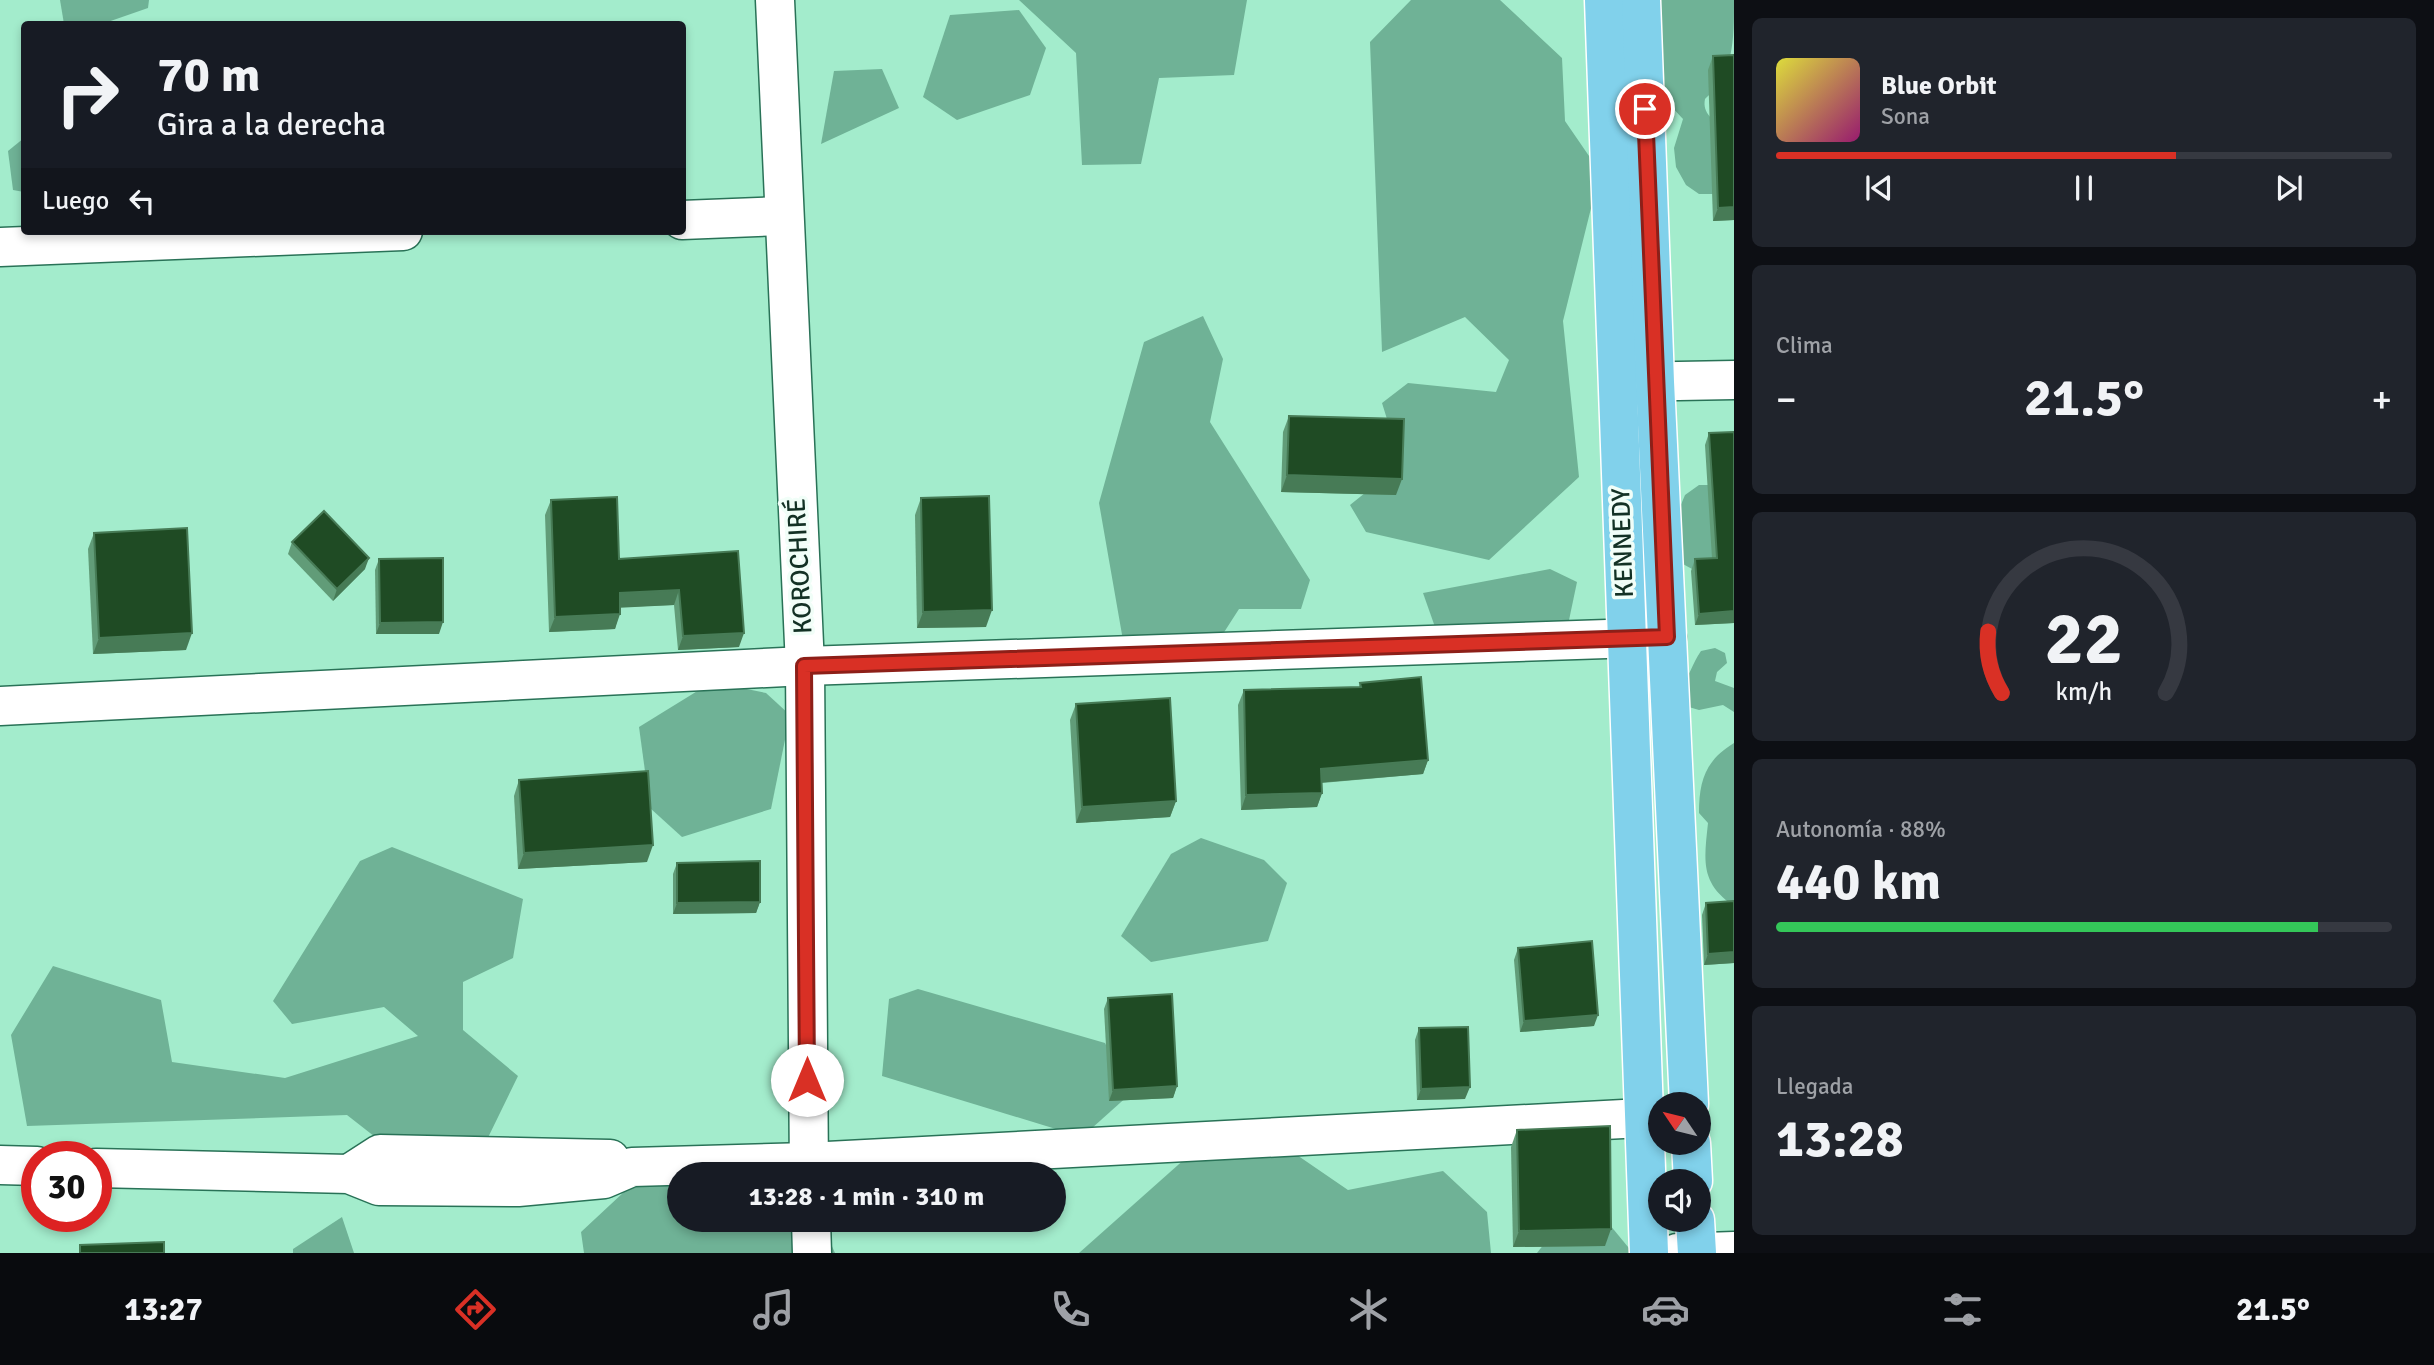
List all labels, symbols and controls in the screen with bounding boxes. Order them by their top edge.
text: 70 m [157,45,260,105]
icon: right [42,49,133,140]
text: Blue Orbit [1881,70,1997,102]
pin [1615,79,1675,139]
icon: arrive [1626,90,1664,128]
text: Sona [1881,102,1930,131]
text: Gira a la derecha [157,105,386,144]
icon: previous [1860,169,1898,207]
icon: pause [2065,169,2103,207]
icon: next [2270,169,2308,207]
icon: left [123,182,161,220]
text: Luego [42,185,109,217]
text: Clima [1776,331,1833,360]
text: 21.5° [2024,366,2144,430]
text: − [1776,376,1797,423]
text: + [2371,376,2392,423]
street label: KENNEDY [1605,488,1641,598]
street label: KOROCHIRÉ [780,497,820,635]
text: 22 [2045,595,2123,684]
text: km/h [2056,675,2112,706]
text: Autonomía · 88% [1776,815,1946,844]
text: 440 km [1776,850,1941,914]
position arrow [770,1043,844,1117]
text: Llegada [1776,1072,1853,1101]
north arrow [1648,1092,1712,1155]
map controls [1648,1092,1711,1232]
text: 13:28 [1776,1107,1904,1171]
speed limit sign: 30 [21,1141,112,1232]
button: sound [1648,1169,1711,1232]
text: 13:28 · 1 min · 310 m [749,1181,984,1213]
icon: directions [451,1285,500,1334]
icon: music [749,1285,798,1334]
icon: phone [1046,1285,1095,1334]
icon: climate [1344,1285,1393,1334]
icon: car [1641,1285,1690,1334]
icon: filters [1938,1285,1987,1334]
text: 13:27 [124,1290,203,1329]
text: 21.5° [2236,1290,2310,1329]

